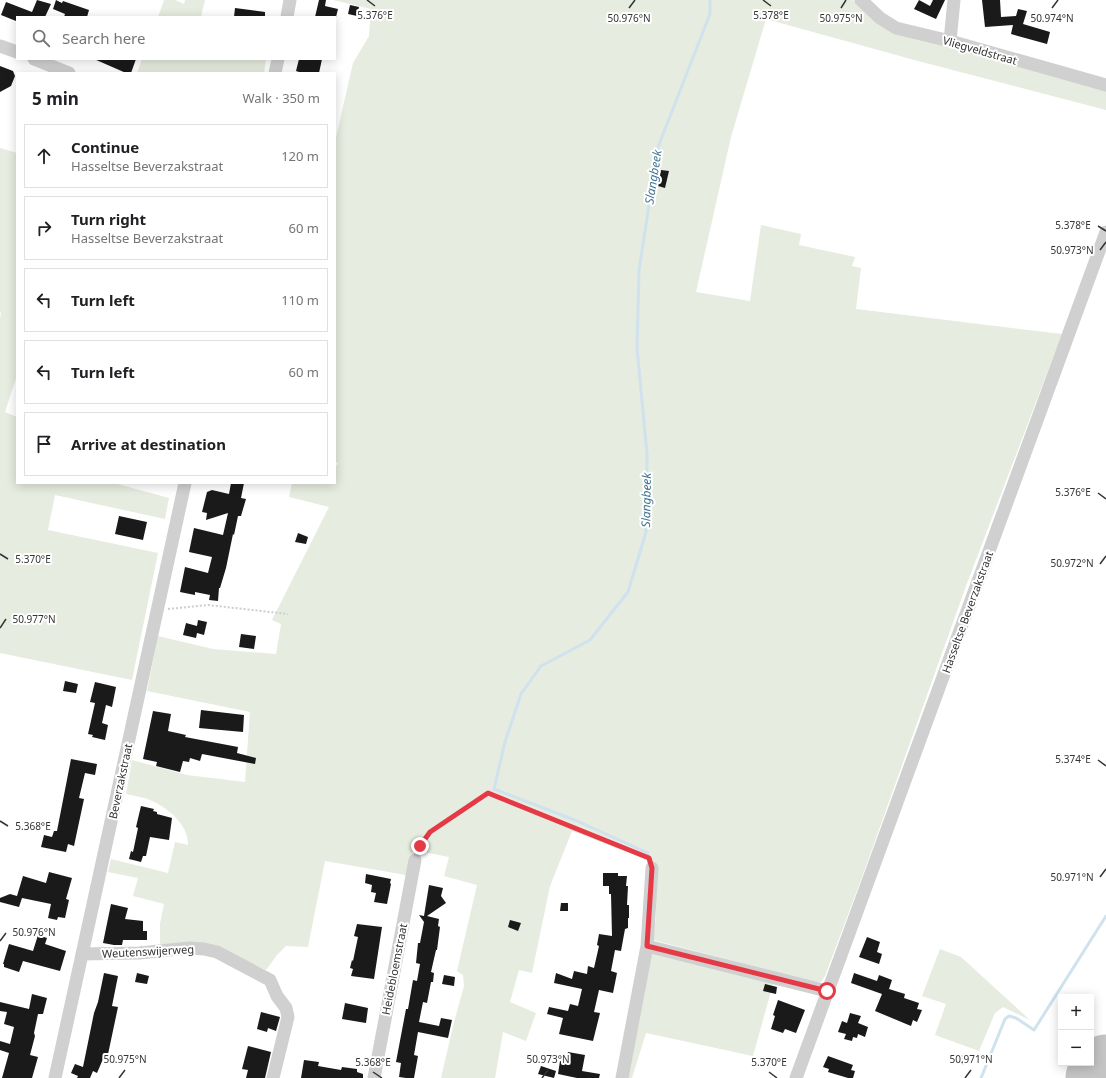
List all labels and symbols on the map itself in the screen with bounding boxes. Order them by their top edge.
text: 5.376°E [357,8,393,22]
text: 5.378°E [753,8,789,22]
text: 50.976°N [607,11,651,25]
text: 50.975°N [819,11,863,25]
text: 50.974°N [1030,11,1074,25]
street label: Vliegveldstraat [941,32,1019,68]
water label: Slangbeek [640,148,666,205]
text: 5.378°E [1055,218,1091,232]
text: 50.973°N [1050,243,1094,257]
water label: Slangbeek [637,471,655,528]
text: 5.376°E [1055,485,1091,499]
street label: Hasseltse Beverzakstraat [938,549,996,675]
text: 5.370°E [15,552,51,566]
text: 50.972°N [1050,556,1094,570]
text: 50.977°N [12,612,56,626]
street label: Beverzakstraat [105,742,135,820]
text: 5.374°E [1055,752,1091,766]
text: 5.368°E [15,819,51,833]
route end [411,837,429,855]
text: 50.971°N [1050,870,1094,884]
street label: Heidebloemstraat [378,922,410,1016]
text: 50.976°N [12,925,56,939]
street label: Weutenswijerweg [102,941,194,961]
route start [818,982,836,1000]
text: 50.975°N [103,1052,147,1066]
text: 50.973°N [526,1052,570,1066]
text: 50.971°N [949,1052,993,1066]
text: 5.368°E [355,1055,391,1069]
text: 5.370°E [751,1055,787,1069]

